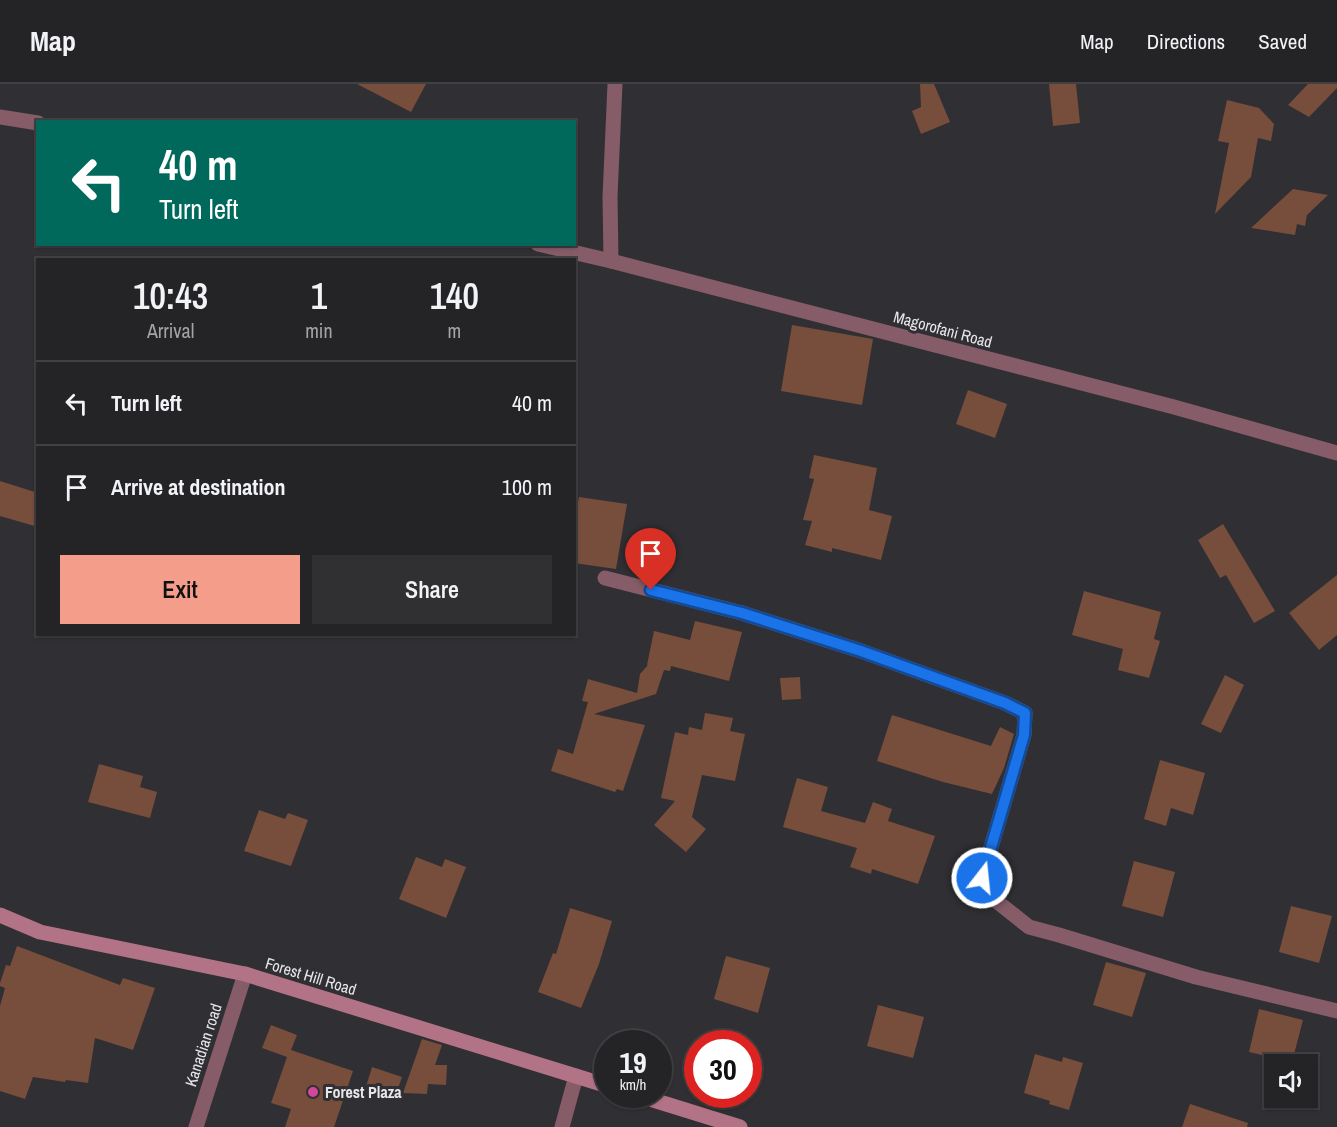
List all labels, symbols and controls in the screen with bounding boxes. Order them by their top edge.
text: Map [30,22,76,60]
text: Map [1080,27,1114,56]
text: Directions [1147,27,1225,56]
text: Saved [1258,27,1307,56]
text: 40 m [159,137,238,193]
icon: left [60,144,138,222]
text: Turn left [159,191,238,227]
text: 10:43 [133,272,208,320]
text: 1 [311,272,327,320]
text: 140 [430,272,479,320]
street label: Magorofani Road [891,305,995,353]
text: Arrival [147,317,194,344]
text: min [305,317,333,344]
text: m [447,317,461,344]
icon: left [60,387,93,420]
text: Turn left [111,388,182,418]
text: 40 m [512,388,552,418]
icon: arrive [60,471,93,504]
text: Arrive at destination [111,472,285,502]
text: 100 m [502,472,552,502]
pin [625,528,676,590]
icon: arrive [634,537,667,570]
button: Exit [60,555,300,624]
button: Share [312,555,552,624]
position arrow [950,846,1014,910]
street label: Forest Hill Road [263,952,359,1000]
street label: Kanadian road [179,1001,227,1089]
speed limit sign: 30 [684,1030,762,1108]
text: 19 [619,1042,647,1082]
map controls [1264,1054,1318,1108]
button: sound [1264,1054,1318,1108]
text: km/h [620,1074,646,1095]
place label: Forest Plaza [325,1081,402,1103]
marker: Forest Plaza [306,1085,320,1099]

